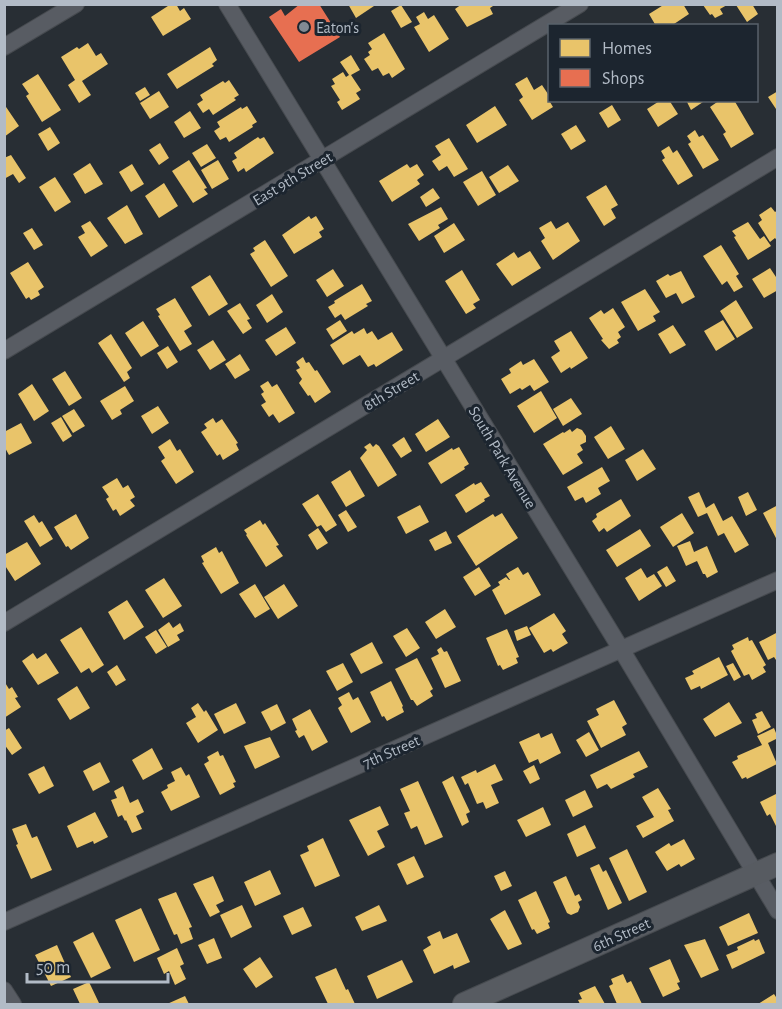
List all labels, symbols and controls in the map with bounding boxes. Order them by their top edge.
marker: Eaton's [297,20,311,34]
place label: Eaton's [316,20,359,36]
legend [548,24,758,102]
text: Homes [602,40,652,58]
text: Shops [602,70,644,88]
street label: East 9th Street [250,149,335,209]
street label: 8th Street [361,368,422,414]
street label: South Park Avenue [465,404,539,511]
street label: 7th Street [361,732,422,772]
street label: 6th Street [590,915,653,955]
scale bar [27,946,168,984]
text: 50 m [36,959,70,977]

